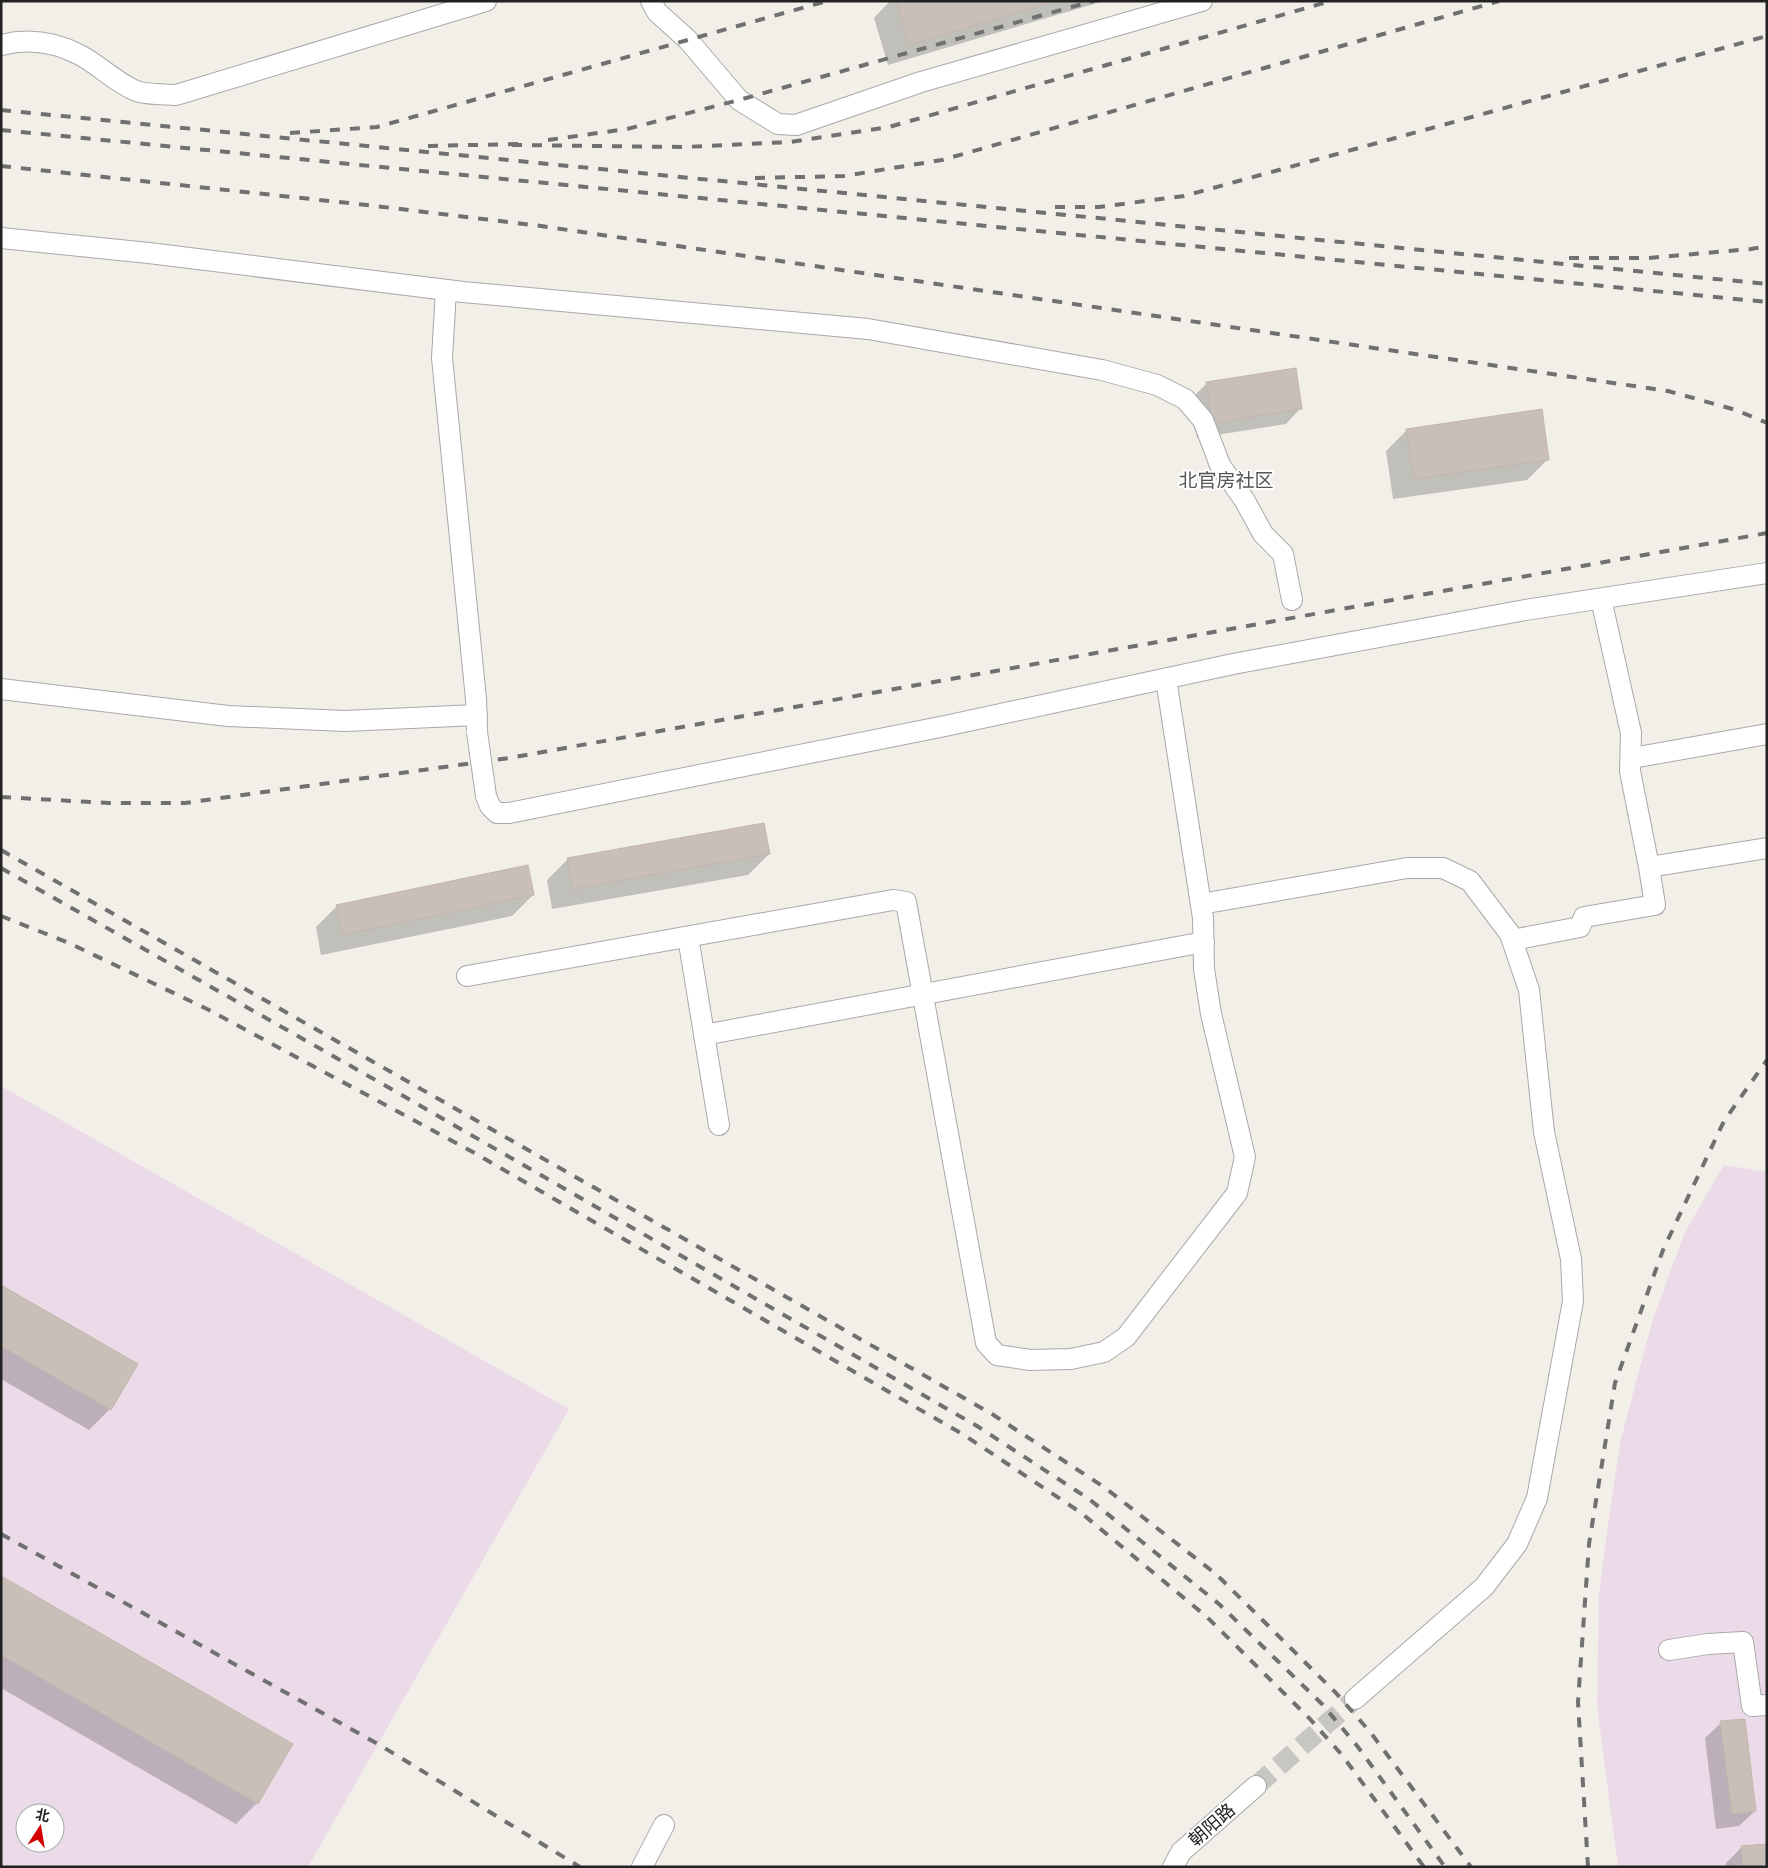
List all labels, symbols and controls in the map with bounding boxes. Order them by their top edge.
district label: 北官房社区 [1178,468,1274,492]
street label: 朝阳路 [1184,1798,1240,1851]
north arrow [15,1803,65,1853]
text: 北 [34,1805,51,1826]

